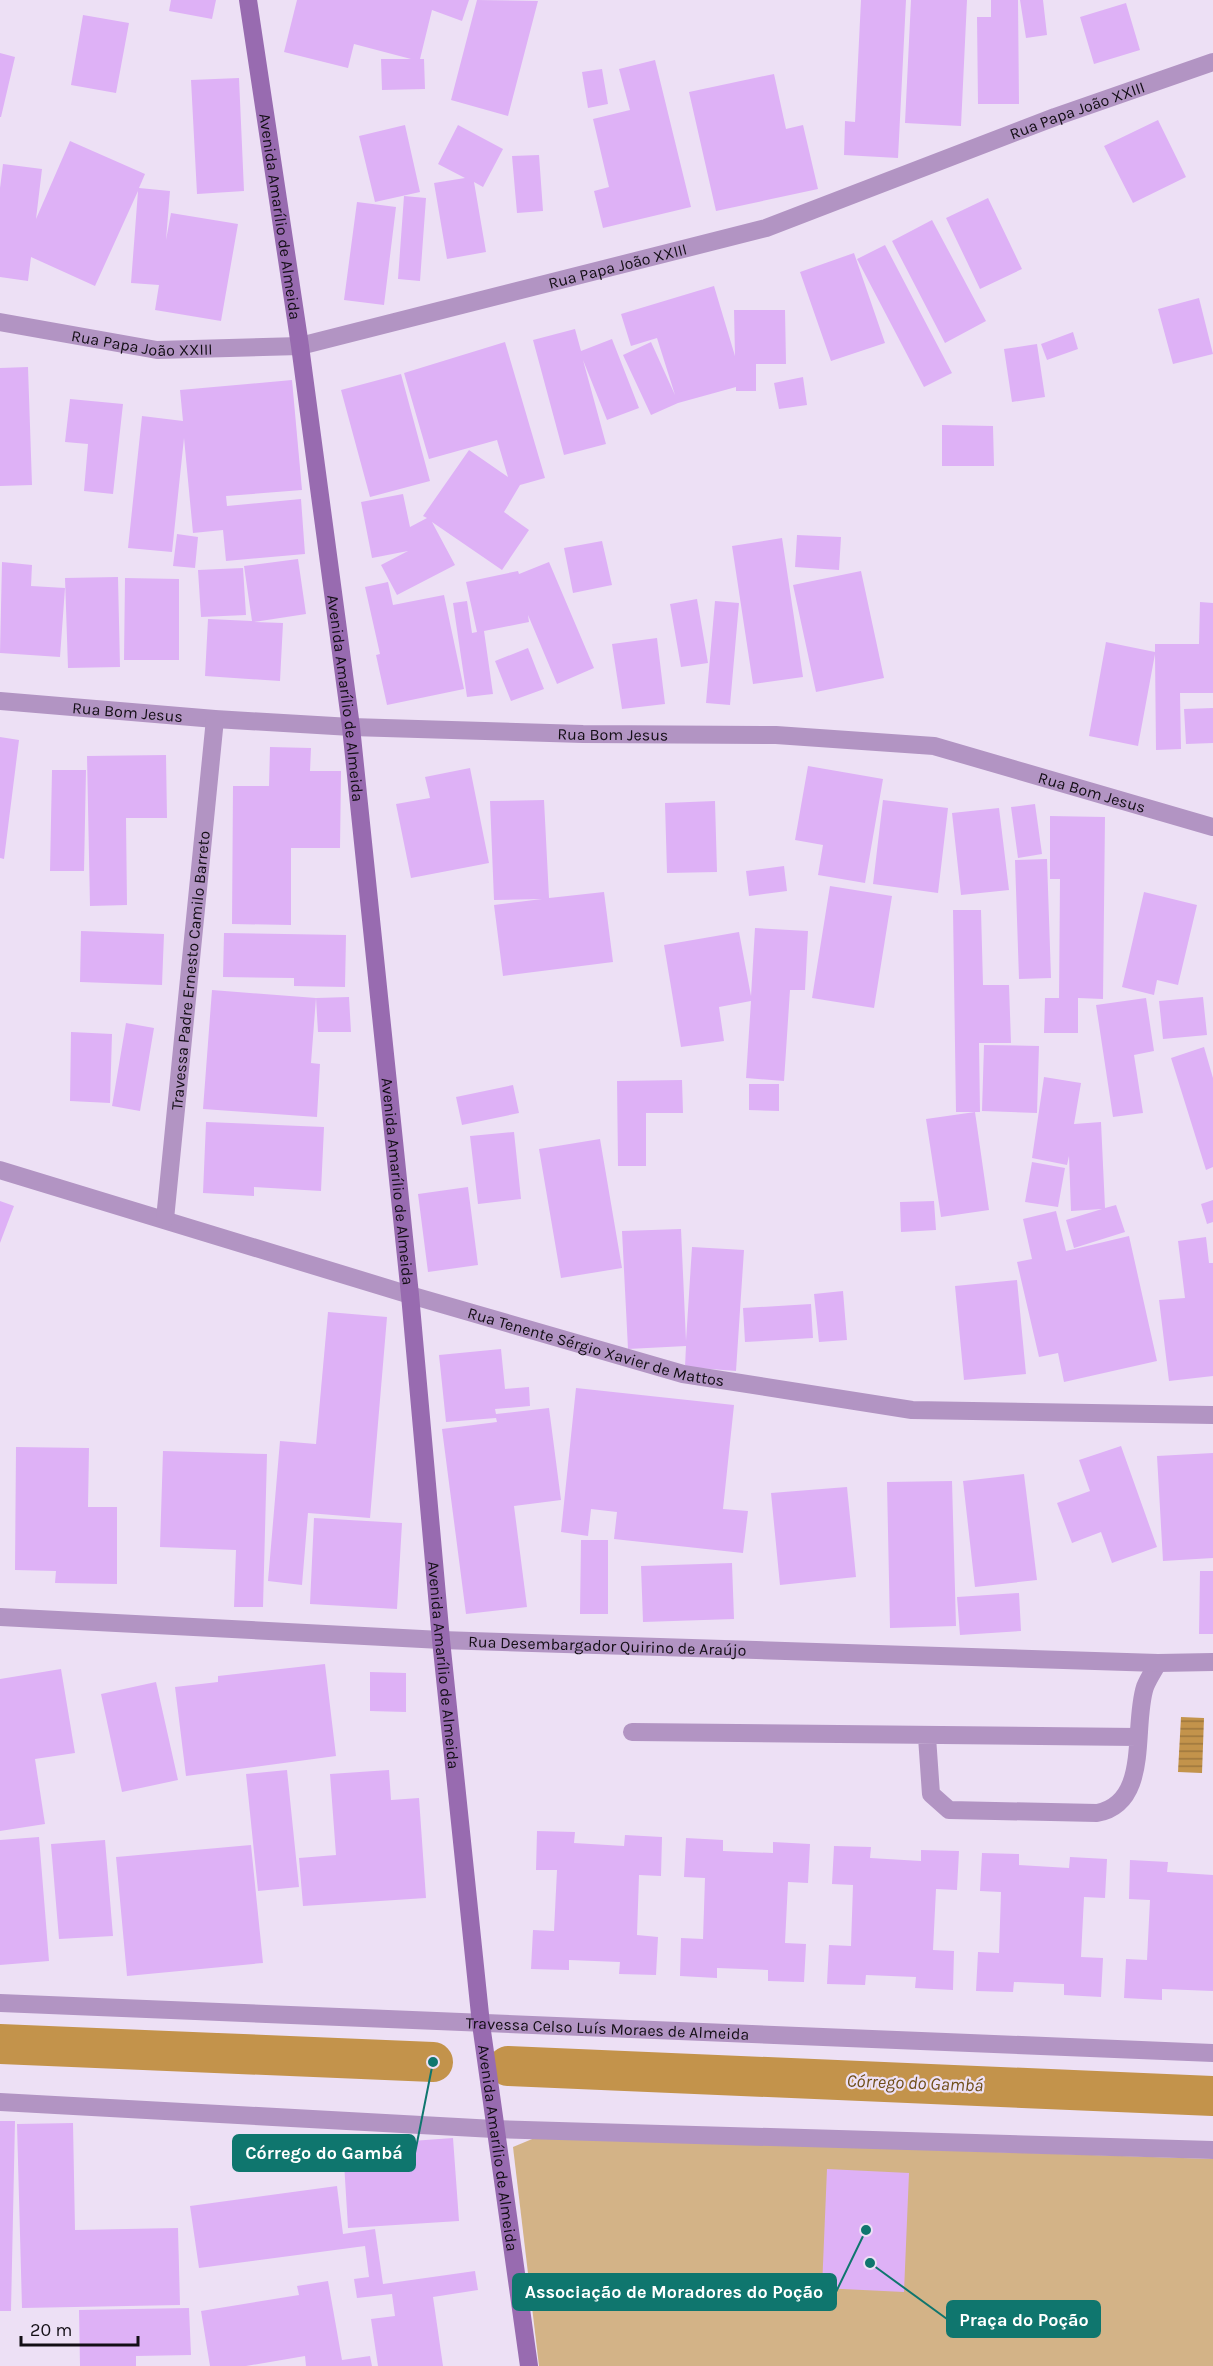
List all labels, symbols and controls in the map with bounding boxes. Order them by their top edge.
street label: Rua Papa João XXIII [1007,77,1147,143]
street label: Avenida Amarílio de Almeida [256,112,305,321]
street label: Rua Papa João XXIII [546,239,689,292]
street label: Rua Papa João XXIII [70,325,213,359]
street label: Avenida Amarílio de Almeida [324,593,368,803]
street label: Rua Bom Jesus [72,698,184,726]
street label: Rua Bom Jesus [557,724,668,744]
street label: Rua Bom Jesus [1036,767,1148,816]
street label: Travessa Padre Ernesto Camilo Barreto [166,830,213,1111]
street label: Avenida Amarílio de Almeida [378,1077,418,1286]
street label: Rua Tenente Sérgio Xavier de Mattos [466,1303,726,1390]
street label: Avenida Amarílio de Almeida [424,1560,464,1770]
street label: Rua Desembargador Quirino de Araújo [468,1631,747,1659]
street label: Travessa Celso Luís Moraes de Almeida [465,2013,750,2043]
street label: Avenida Amarílio de Almeida [475,2043,522,2253]
water label: Córrego do Gambá [846,2070,984,2096]
callout: Córrego do Gambá [233,2135,415,2171]
text: Córrego do Gambá [245,2142,403,2164]
callout: Associação de Moradores do Poção [513,2274,836,2310]
text: Associação de Moradores do Poção [525,2281,823,2303]
callout: Praça do Poção [947,2301,1100,2337]
scale bar [21,2309,138,2347]
text: Praça do Poção [959,2309,1089,2331]
text: 20 m [30,2319,72,2341]

